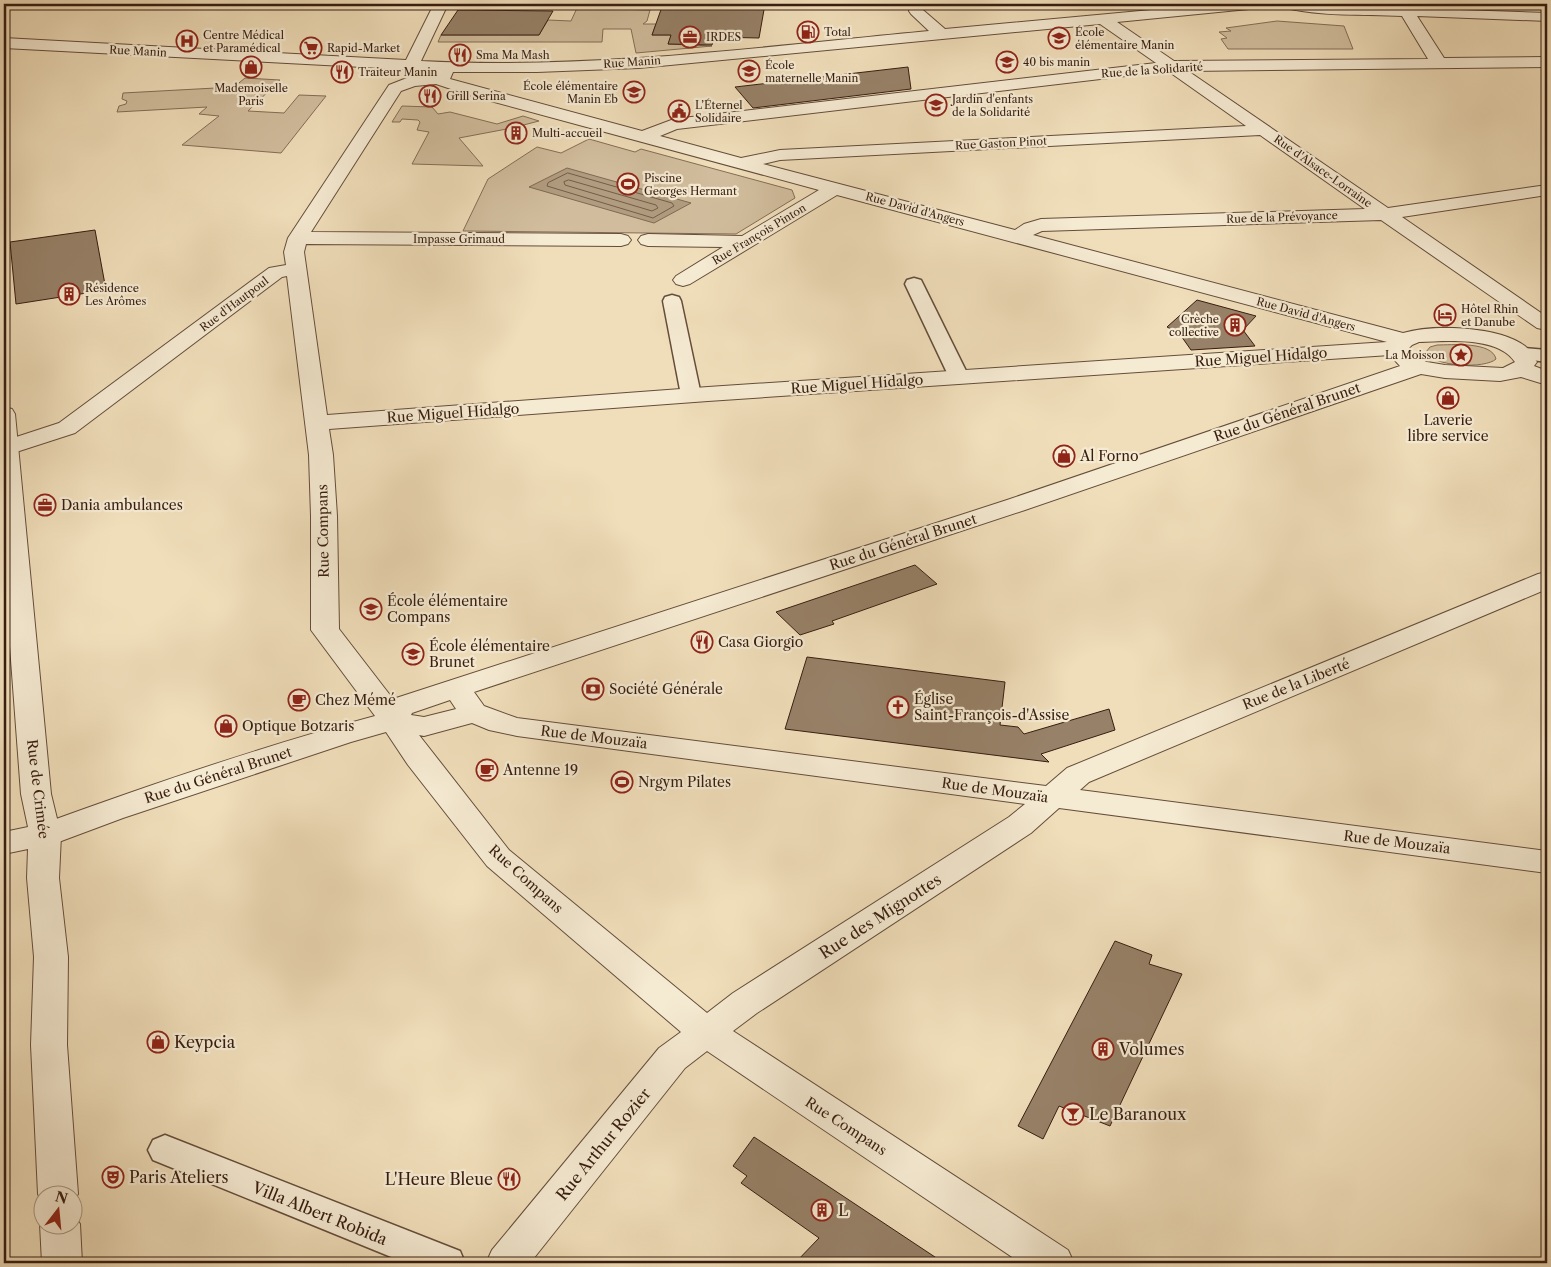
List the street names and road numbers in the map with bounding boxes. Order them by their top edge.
street label: Rue Manin [109,42,167,60]
street label: Rue Manin [603,53,661,71]
street label: Rue de la Solidarité [1101,59,1203,81]
street label: Rue d'Alsace-Lorraine [1271,132,1375,210]
street label: Rue Gaston Pinot [955,134,1047,152]
street label: Rue David d'Angers [864,189,966,229]
street label: Rue François Pinton [710,200,809,268]
street label: Rue de la Prévoyance [1226,208,1338,226]
street label: Impasse Grimaud [413,232,505,246]
street label: Rue d'Hautpoul [197,273,272,334]
street label: Rue David d'Angers [1255,294,1357,334]
street label: Rue Miguel Hidalgo [1194,343,1328,371]
street label: Rue Miguel Hidalgo [790,370,924,398]
street label: Rue du Général Brunet [1211,378,1363,446]
street label: Rue Miguel Hidalgo [386,399,520,427]
street label: Rue Compans [313,484,333,578]
street label: Rue du Général Brunet [827,510,979,574]
street label: Rue de la Liberté [1240,654,1352,714]
street label: Rue de Mouzaïa [539,721,649,753]
street label: Rue de Crimée [23,738,53,840]
street label: Rue du Général Brunet [142,743,294,807]
street label: Rue de Mouzaïa [940,774,1050,806]
street label: Rue de Mouzaïa [1342,826,1452,858]
street label: Rue Compans [485,841,567,917]
street label: Rue des Mignottes [815,869,945,963]
street label: Rue Arthur Rozier [551,1083,655,1204]
street label: Rue Compans [802,1093,890,1159]
street label: Villa Albert Robida [249,1176,391,1249]

